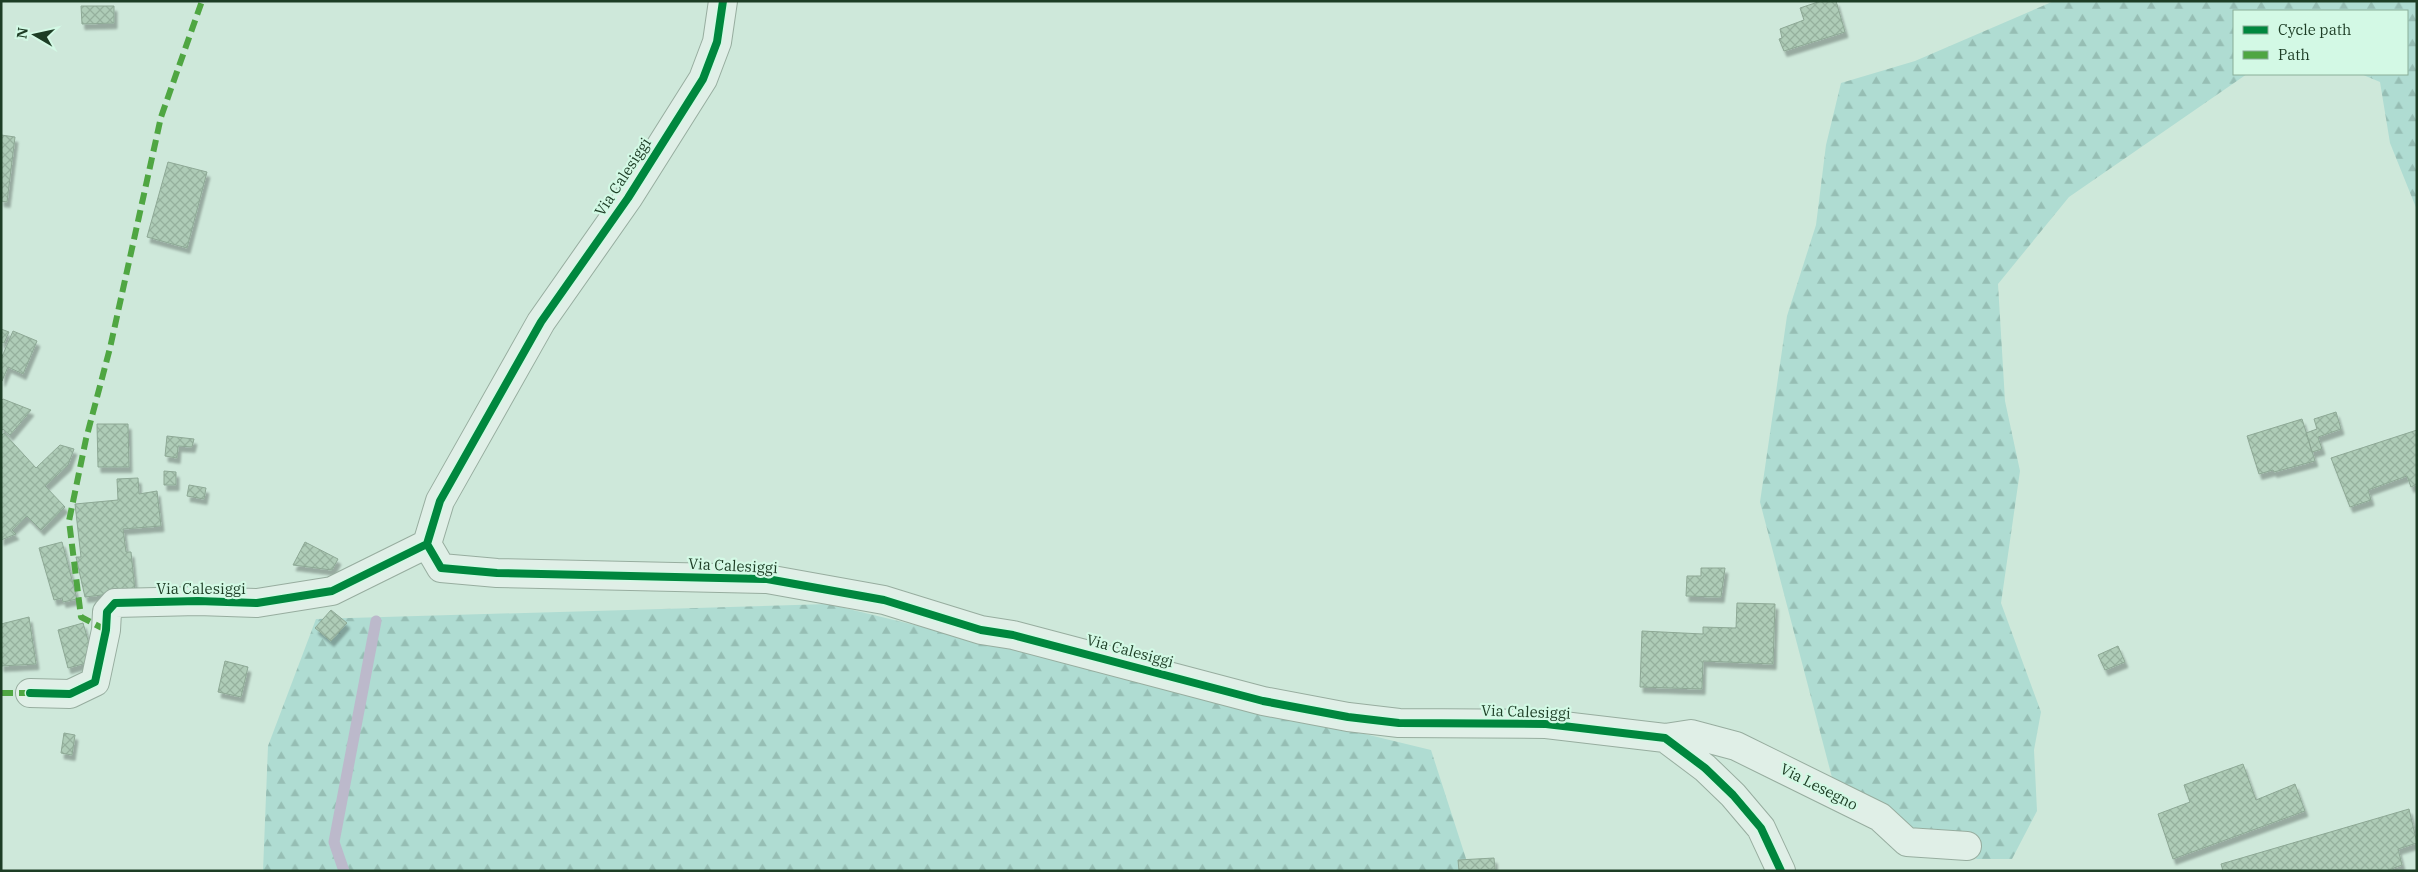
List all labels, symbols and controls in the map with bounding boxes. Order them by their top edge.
north arrow [10,10,60,60]
legend [2233,10,2408,75]
text: Cycle path [2278,20,2351,39]
text: N [12,26,32,40]
text: Path [2278,45,2310,64]
street label: Via Calesiggi [590,134,655,219]
street label: Via Calesiggi [688,554,778,577]
street label: Via Calesiggi [156,579,246,598]
street label: Via Calesiggi [1084,630,1176,671]
street label: Via Calesiggi [1481,700,1571,723]
street label: Via Lesegno [1777,759,1861,814]

